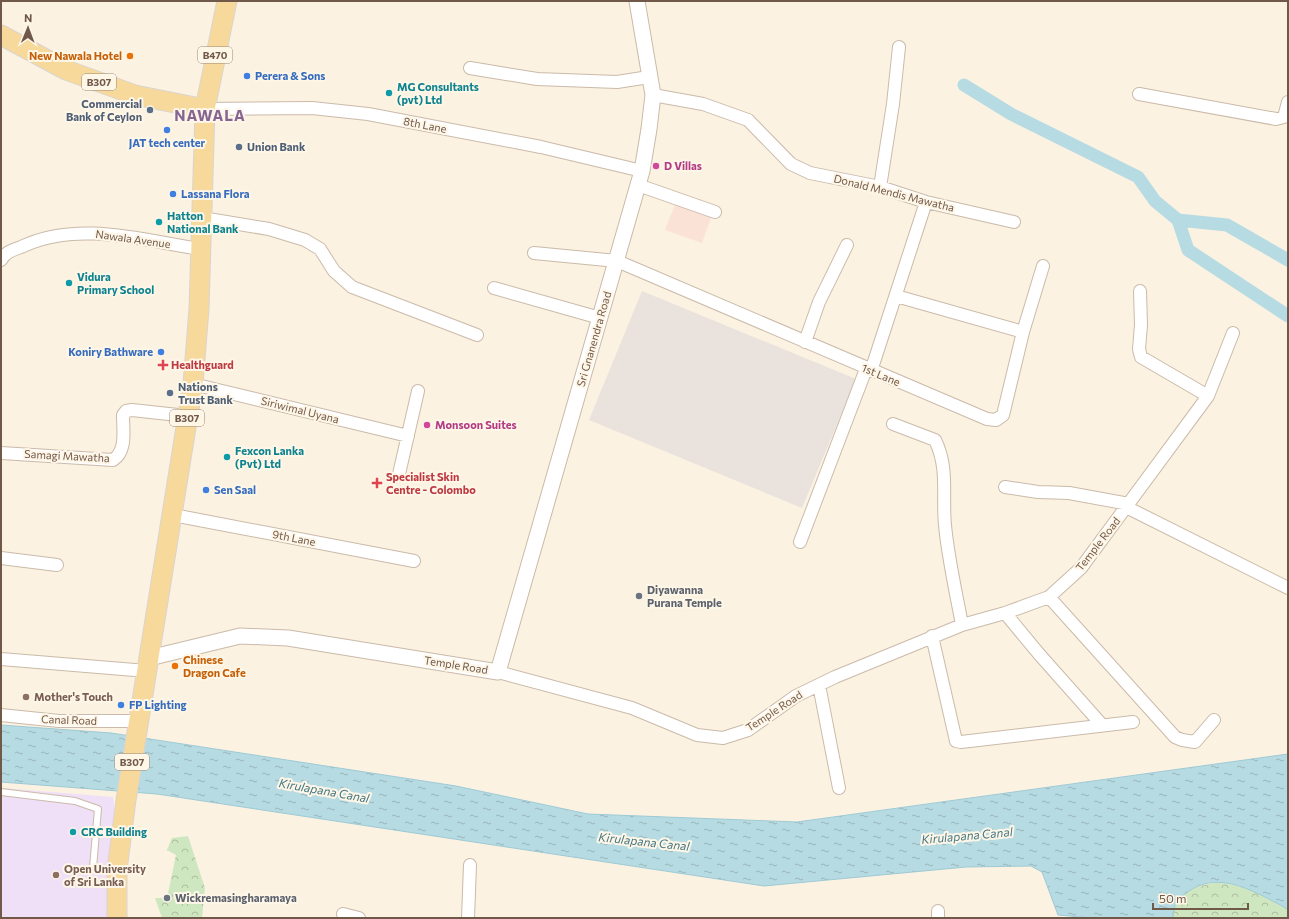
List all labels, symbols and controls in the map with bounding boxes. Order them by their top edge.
north arrow [8,8,48,48]
text: N [24,11,32,24]
road number: B470 [198,47,232,63]
place label: New Nawala Hotel [29,49,122,62]
marker: New Nawala Hotel [125,51,135,61]
place label: Perera & Sons [255,69,325,82]
marker: Perera & Sons [242,71,252,81]
road number: B307 [82,74,116,90]
place label: MG Consultants (pvt) Ltd [397,80,479,106]
marker: MG Consultants (pvt) Ltd [384,88,394,98]
place label: Commercial Bank of Ceylon [66,97,142,123]
marker: Commercial Bank of Ceylon [145,105,155,115]
district label: NAWALA [174,106,246,124]
street label: 8th Lane [402,114,448,135]
marker: JAT tech center [162,125,172,135]
place label: JAT tech center [129,136,206,150]
place label: Union Bank [247,140,306,153]
marker: Union Bank [234,142,244,152]
place label: D Villas [664,159,702,172]
marker: D Villas [651,161,661,171]
street label: Donald Mendis Mawatha [832,171,956,214]
place label: Lassana Flora [181,187,250,200]
marker: Lassana Flora [168,189,178,199]
place label: Hatton National Bank [167,209,239,235]
marker: Hatton National Bank [154,217,164,227]
street label: Nawala Avenue [95,227,172,250]
place label: Vidura Primary School [77,270,154,296]
marker: Vidura Primary School [64,278,74,288]
street label: Sri Gnanendra Road [574,290,613,388]
place label: Koniry Bathware [68,345,153,358]
marker: Koniry Bathware [156,347,166,357]
place label: Healthguard [171,358,234,371]
marker: Healthguard [158,360,168,370]
street label: 1st Lane [860,361,903,389]
place label: Nations Trust Bank [178,380,233,406]
marker: Nations Trust Bank [165,388,175,398]
street label: Siriwimal Uyana [260,394,340,425]
road number: B307 [170,410,204,426]
place label: Monsoon Suites [435,418,517,431]
marker: Monsoon Suites [422,420,432,430]
place label: Fexcon Lanka (Pvt) Ltd [235,444,304,470]
street label: Samagi Mawatha [24,447,110,464]
marker: Fexcon Lanka (Pvt) Ltd [222,452,232,462]
place label: Specialist Skin Centre - Colombo [386,470,476,496]
marker: Specialist Skin Centre - Colombo [371,477,383,489]
place label: Sen Saal [214,483,256,496]
marker: Sen Saal [201,485,211,495]
street label: Temple Road [1073,514,1123,573]
street label: 9th Lane [271,527,317,548]
place label: Diyawanna Purana Temple [647,583,722,609]
marker: Diyawanna Purana Temple [634,591,644,601]
place label: Chinese Dragon Cafe [183,653,246,679]
street label: Temple Road [423,653,489,676]
marker: Chinese Dragon Cafe [170,661,180,671]
street label: Temple Road [743,688,804,734]
place label: Mother's Touch [34,690,113,703]
marker: Mother's Touch [21,692,31,702]
place label: FP Lighting [129,698,187,711]
marker: FP Lighting [116,700,126,710]
street label: Canal Road [41,712,97,727]
road number: B307 [115,754,149,770]
water label: Kirulapana Canal [278,775,371,805]
water label: Kirulapana Canal [921,824,1014,846]
place label: CRC Building [81,825,147,838]
marker: CRC Building [68,827,78,837]
water label: Kirulapana Canal [598,829,691,853]
place label: Open University of Sri Lanka [64,862,146,888]
marker: Open University of Sri Lanka [51,870,61,880]
scale bar [1153,885,1248,911]
place label: Wickremasingharamaya [175,891,297,904]
text: 50 m [1159,891,1187,905]
marker: Wickremasingharamaya [162,893,172,903]

